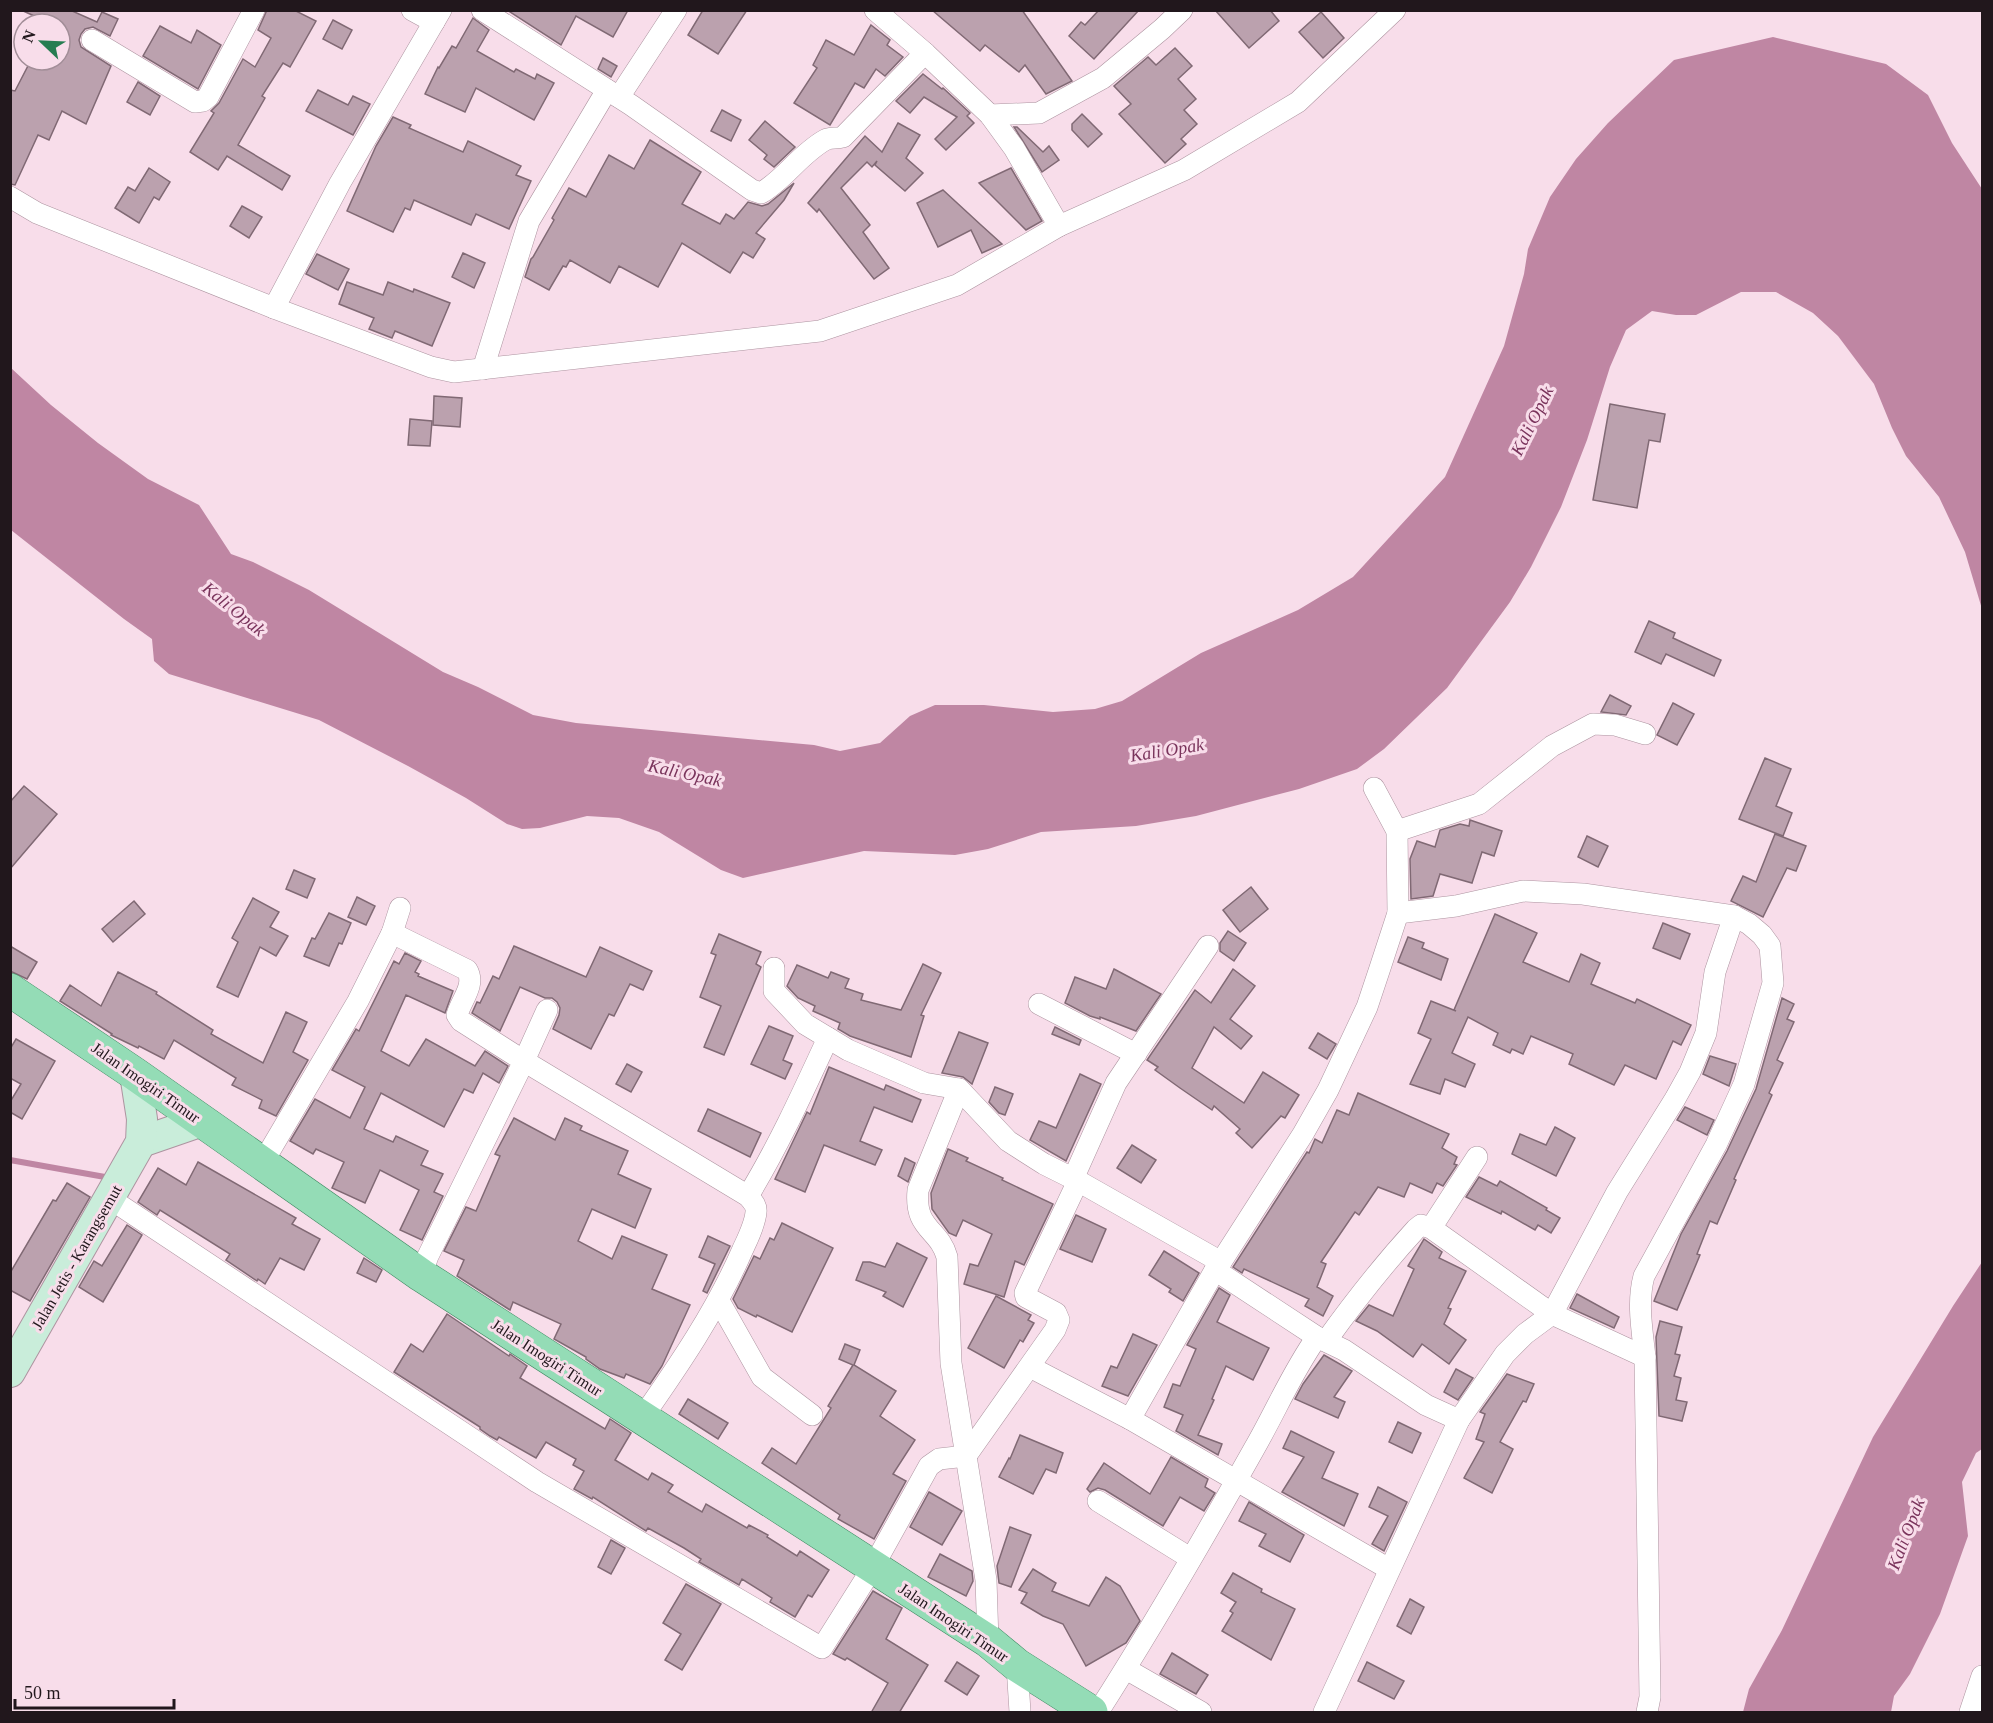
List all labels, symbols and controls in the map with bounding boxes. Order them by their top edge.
north arrow [12,12,72,72]
text: N [19,27,39,45]
water label: Kali Opak [1506,382,1558,460]
water label: Kali Opak [198,577,270,641]
water label: Kali Opak [1128,734,1206,766]
water label: Kali Opak [646,755,724,791]
street label: Jalan Imogiri Timur [88,1039,204,1127]
street label: Jalan Jetis - Karangsemut [28,1182,126,1333]
street label: Jalan Imogiri Timur [488,1315,606,1401]
water label: Kali Opak [1883,1495,1929,1573]
street label: Jalan Imogiri Timur [895,1580,1012,1666]
scale bar [15,1672,174,1710]
text: 50 m [24,1683,61,1703]

